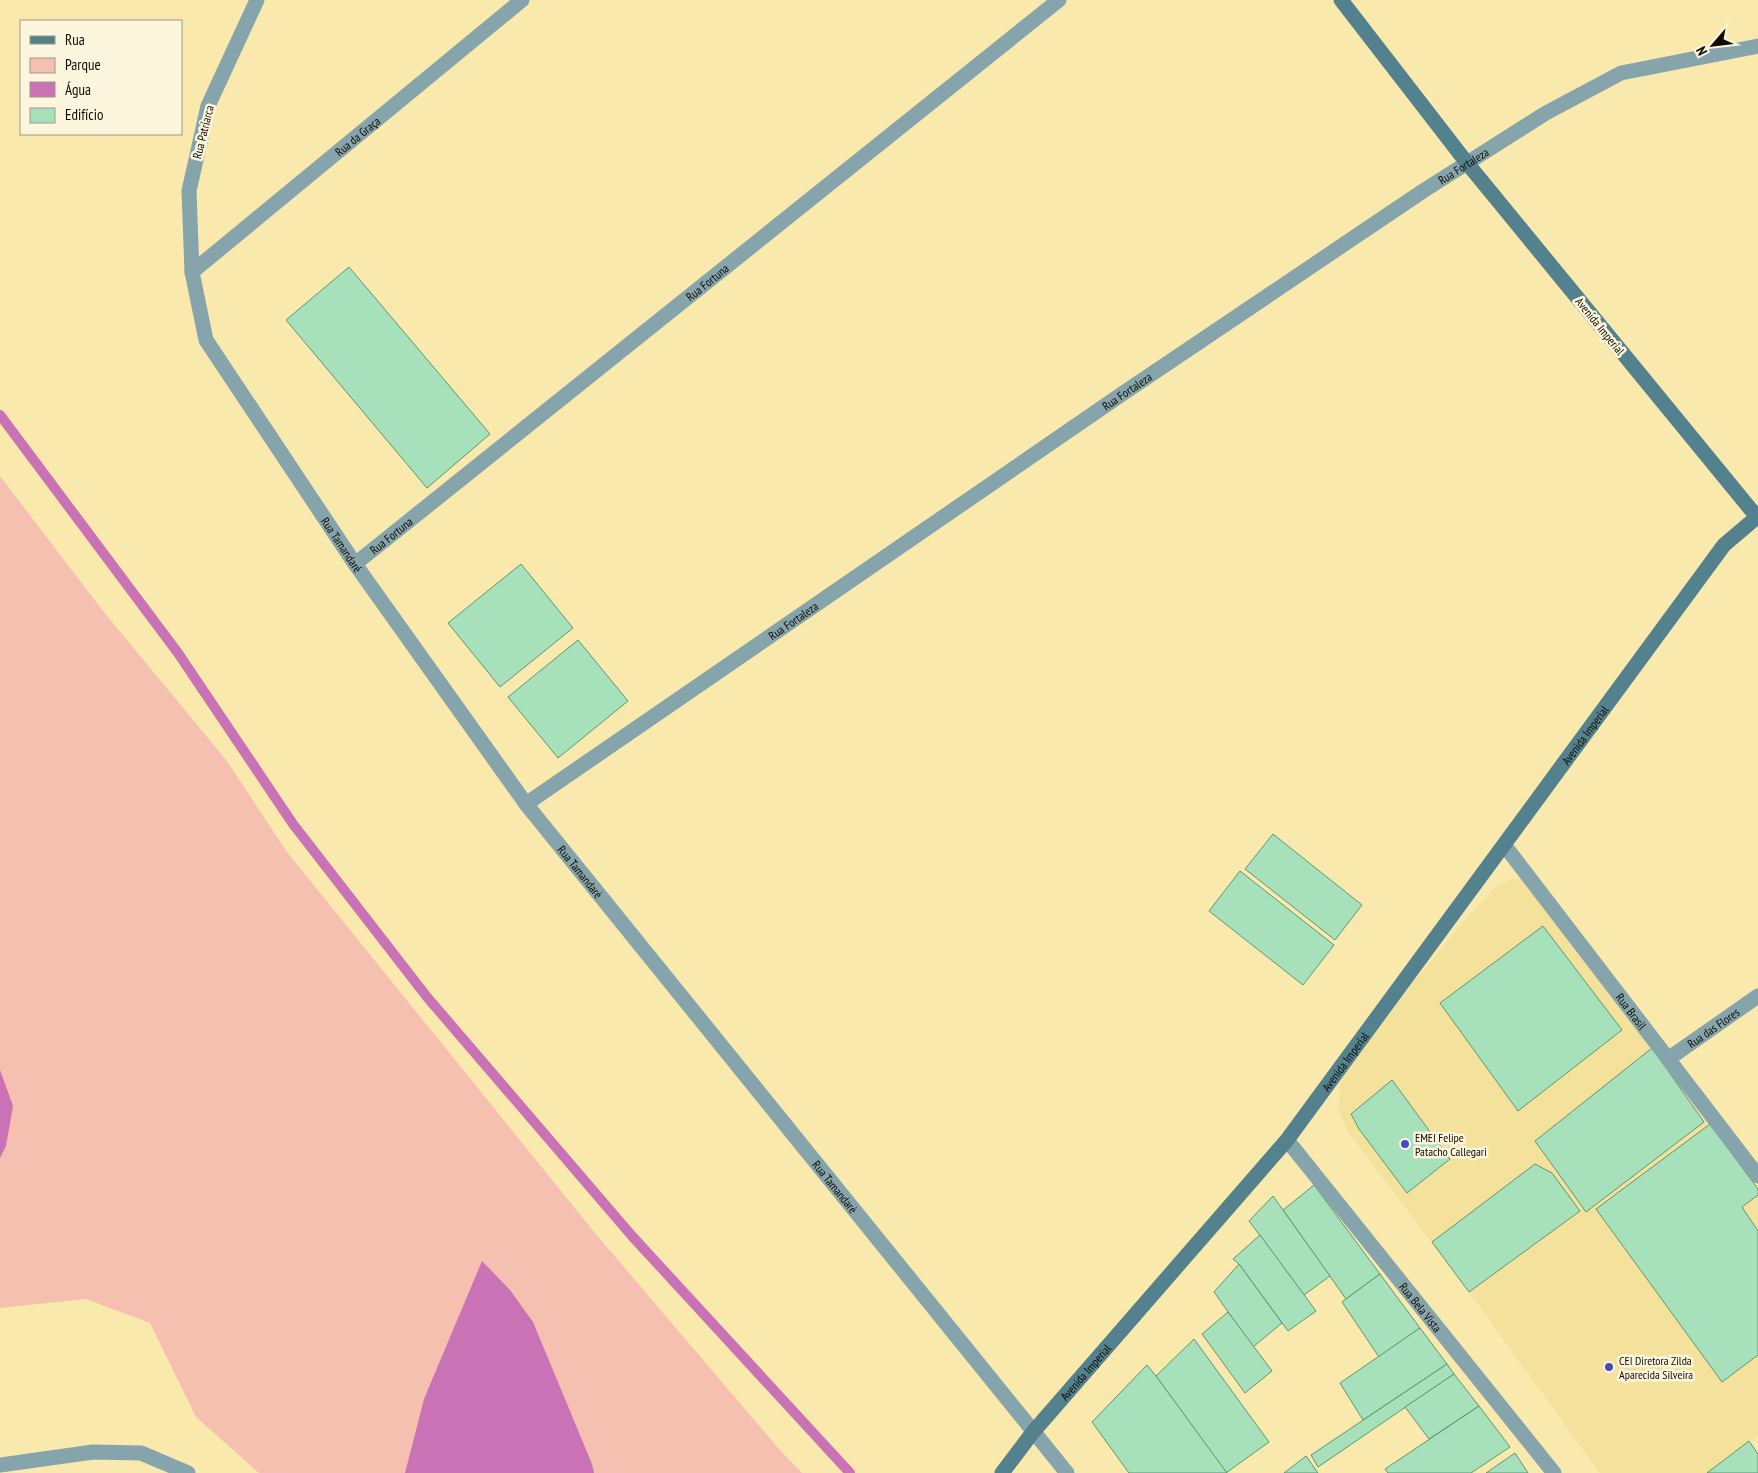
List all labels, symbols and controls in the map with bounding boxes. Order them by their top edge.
legend [20,20,182,135]
north arrow [1688,20,1738,70]
text: Rua [65,30,85,49]
text: N [1692,44,1711,59]
text: Parque [65,55,101,74]
text: Água [65,80,91,99]
street label: Rua Patriarca [189,104,217,160]
text: Edifício [65,105,103,124]
street label: Rua da Graça [332,113,383,159]
street label: Rua Fortaleza [1435,144,1491,187]
street label: Rua Fortuna [683,260,732,304]
street label: Avenida Imperial [1572,294,1628,358]
street label: Rua Fortaleza [1099,369,1155,413]
street label: Rua Fortuna [366,513,416,557]
street label: Rua Tamandaré [318,514,366,575]
street label: Rua Fortaleza [765,598,821,643]
street label: Avenida Imperial [1558,702,1611,767]
street label: Rua Tamandaré [555,842,606,901]
street label: Rua Brasil [1613,990,1650,1032]
street label: Rua das Flores [1684,1004,1742,1051]
street label: Avenida Imperial [1318,1029,1372,1094]
place label: EMEI Felipe Patacho Callegari [1415,1130,1487,1159]
marker: EMEI Felipe Patacho Callegari [1399,1138,1411,1150]
street label: Rua Tamandaré [810,1157,861,1216]
street label: Rua Bela Vista [1396,1279,1445,1335]
street label: Avenida Imperial [1057,1341,1114,1403]
place label: CEI Diretora Zilda Aparecida Silveira [1619,1353,1693,1382]
marker: CEI Diretora Zilda Aparecida Silveira [1603,1361,1615,1373]

